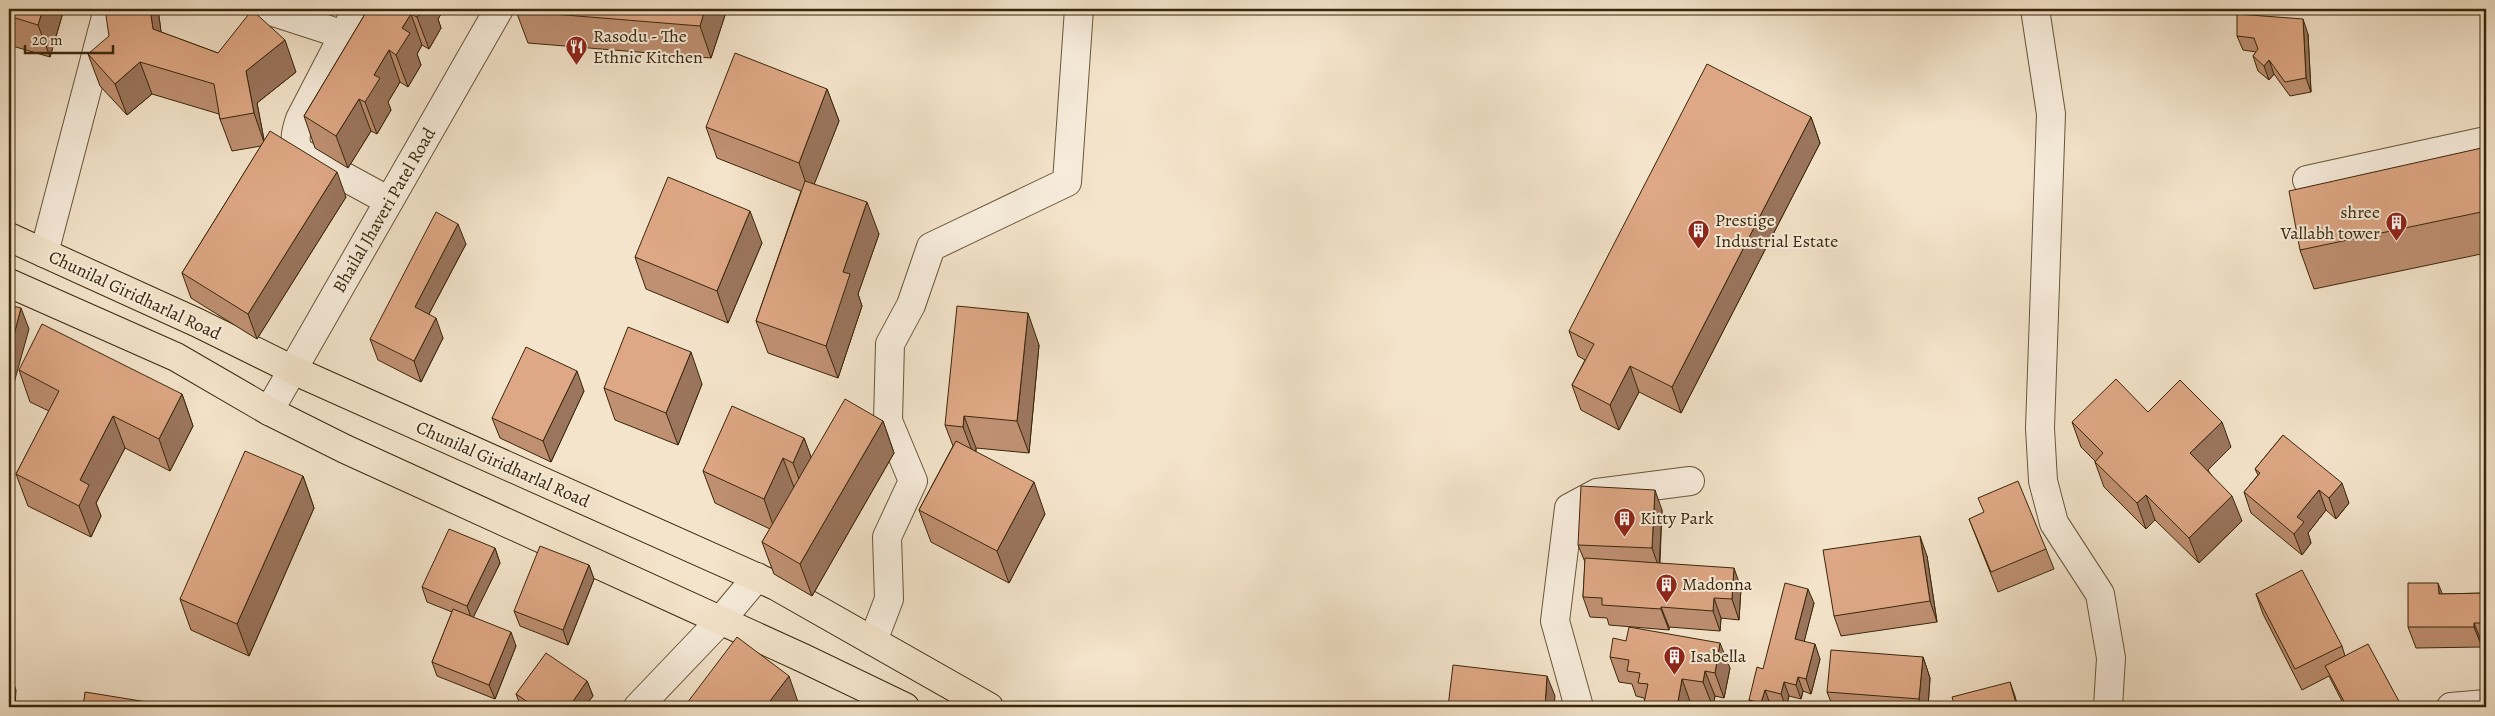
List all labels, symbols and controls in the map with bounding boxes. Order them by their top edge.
scale bar [25,22,112,54]
place label: Rasodu - The Ethnic Kitchen [593,24,703,69]
text: 20 m [32,30,63,50]
restaurant icon: Rasodu - The Ethnic Kitchen [565,34,589,65]
street label: Bhailal Jhaveri Patel Road [327,123,441,297]
place label: shree Vallabh tower [2280,200,2380,245]
place label: Prestige Industrial Estate [1715,208,1838,253]
building icon: shree Vallabh tower [2384,210,2408,241]
building icon: Prestige Industrial Estate [1687,218,1711,249]
street label: Chunilal Giridharlal Road [45,244,225,346]
street label: Chunilal Giridharlal Road [412,415,594,513]
building icon: Kitty Park [1612,506,1636,537]
place label: Kitty Park [1640,506,1714,530]
building icon: Madonna [1654,572,1678,603]
place label: Madonna [1682,572,1753,596]
building icon: Isabella [1662,644,1686,675]
place label: Isabella [1690,644,1747,668]

